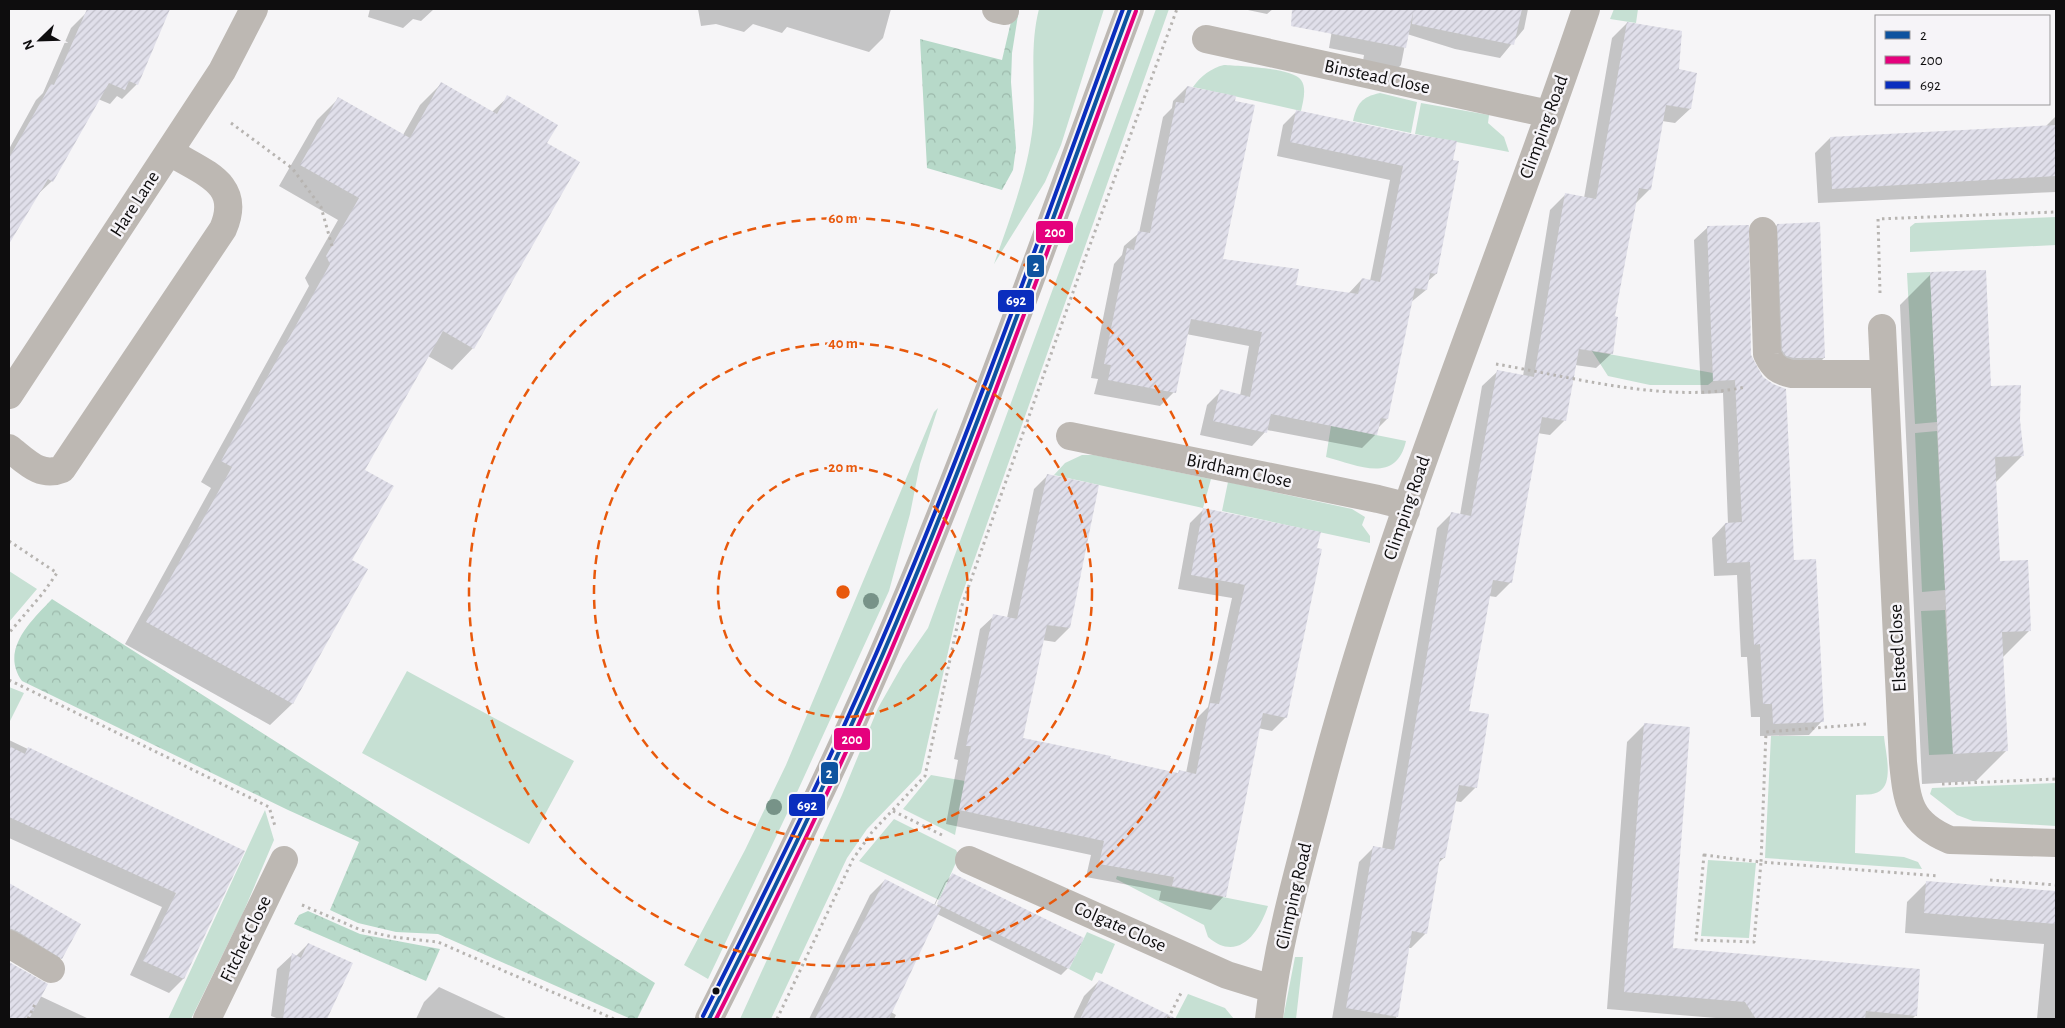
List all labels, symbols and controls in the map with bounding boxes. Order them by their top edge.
north arrow [15,15,65,65]
legend [1875,15,2050,105]
text: 2 [1920,28,1927,43]
text: N [21,37,37,52]
text: 200 [1920,53,1943,68]
street label: Binstead Close [1322,57,1432,97]
street label: Climping Road [1516,73,1572,181]
text: 692 [1920,78,1941,93]
street label: Hare Lane [107,168,163,240]
text: 60 m [828,211,858,226]
line badge: 200 [1035,220,1074,244]
text: 200 [1044,226,1066,240]
line badge: 2 [1026,254,1045,278]
text: 2 [1033,260,1040,274]
line badge: 692 [997,289,1035,313]
text: 692 [1006,294,1026,308]
text: 40 m [828,336,858,351]
street label: Birdham Close [1185,451,1293,491]
street label: Climping Road [1380,453,1434,562]
text: 20 m [828,460,858,475]
centre of rings [834,583,852,601]
street label: Elsted Close [1886,604,1910,692]
line badge: 200 [833,727,871,751]
text: 200 [841,733,863,747]
line badge: 2 [820,761,839,785]
text: 2 [826,767,833,781]
line badge: 692 [788,793,826,817]
text: 692 [797,799,817,813]
street label: Climping Road [1273,841,1316,951]
street label: Fitchet Close [217,893,275,985]
street label: Colgate Close [1071,898,1169,956]
unlabelled marker [711,986,721,996]

